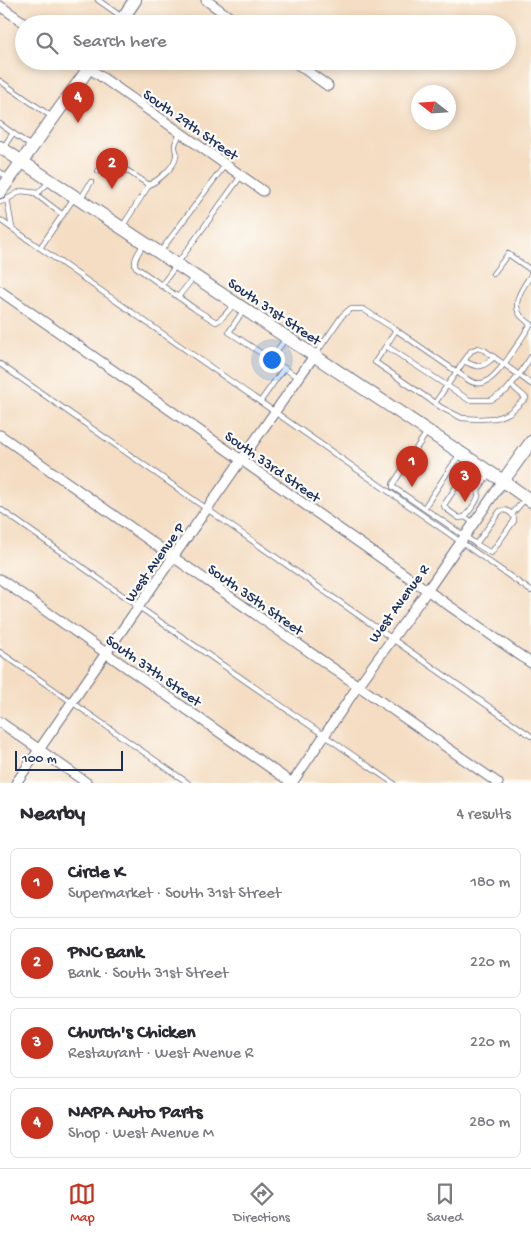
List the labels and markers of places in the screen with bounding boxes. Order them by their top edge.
pin: 4 [62,82,94,123]
pin: 2 [96,148,128,189]
pin: 1 [396,446,428,487]
pin: 3 [449,461,481,502]

